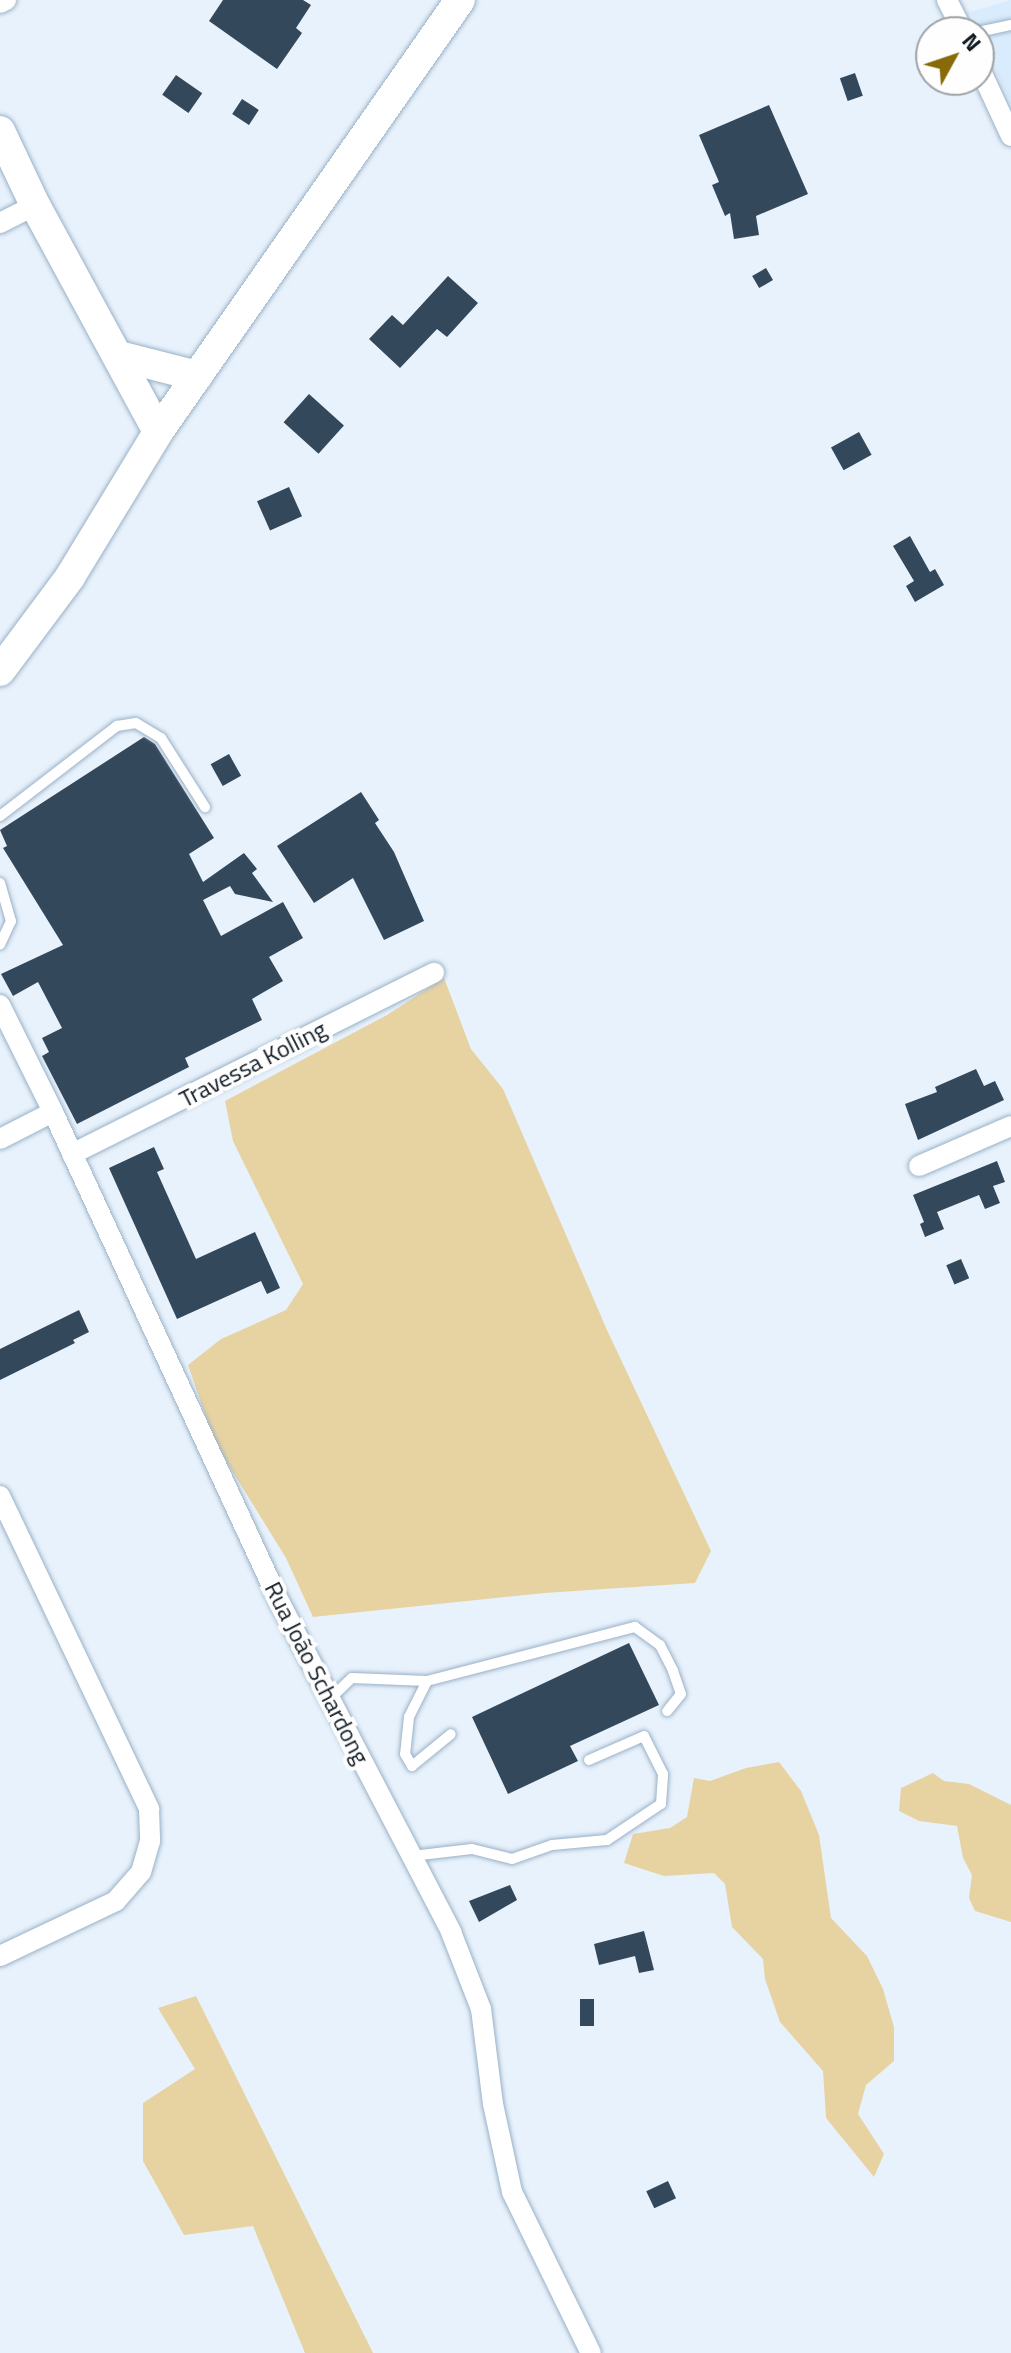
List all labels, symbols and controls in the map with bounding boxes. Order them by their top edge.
north arrow [915,16,995,96]
text: N [954,25,990,59]
street label: Travessa Kolling [175,1015,331,1113]
street label: Rua João Schardong [258,1577,376,1769]

